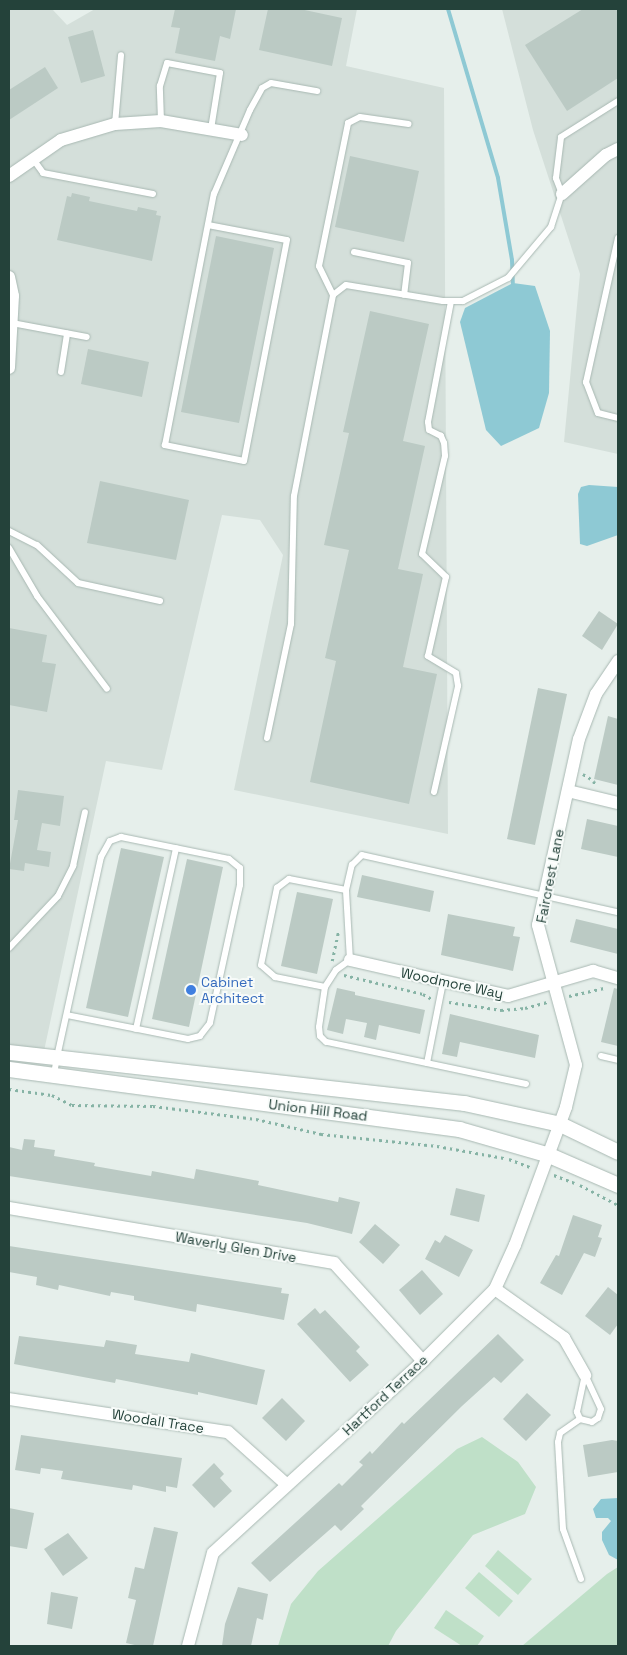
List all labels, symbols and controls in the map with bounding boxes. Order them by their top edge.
street label: Faircrest Lane [533,828,567,924]
street label: Woodmore Way [399,964,505,1002]
place label: Cabinet Architect [201,974,264,1006]
marker: Cabinet Architect [185,984,197,996]
street label: Union Hill Road [268,1096,368,1124]
street label: Waverly Glen Drive [174,1228,298,1266]
street label: Hartford Terrace [339,1351,431,1439]
street label: Woodall Trace [110,1405,206,1437]

